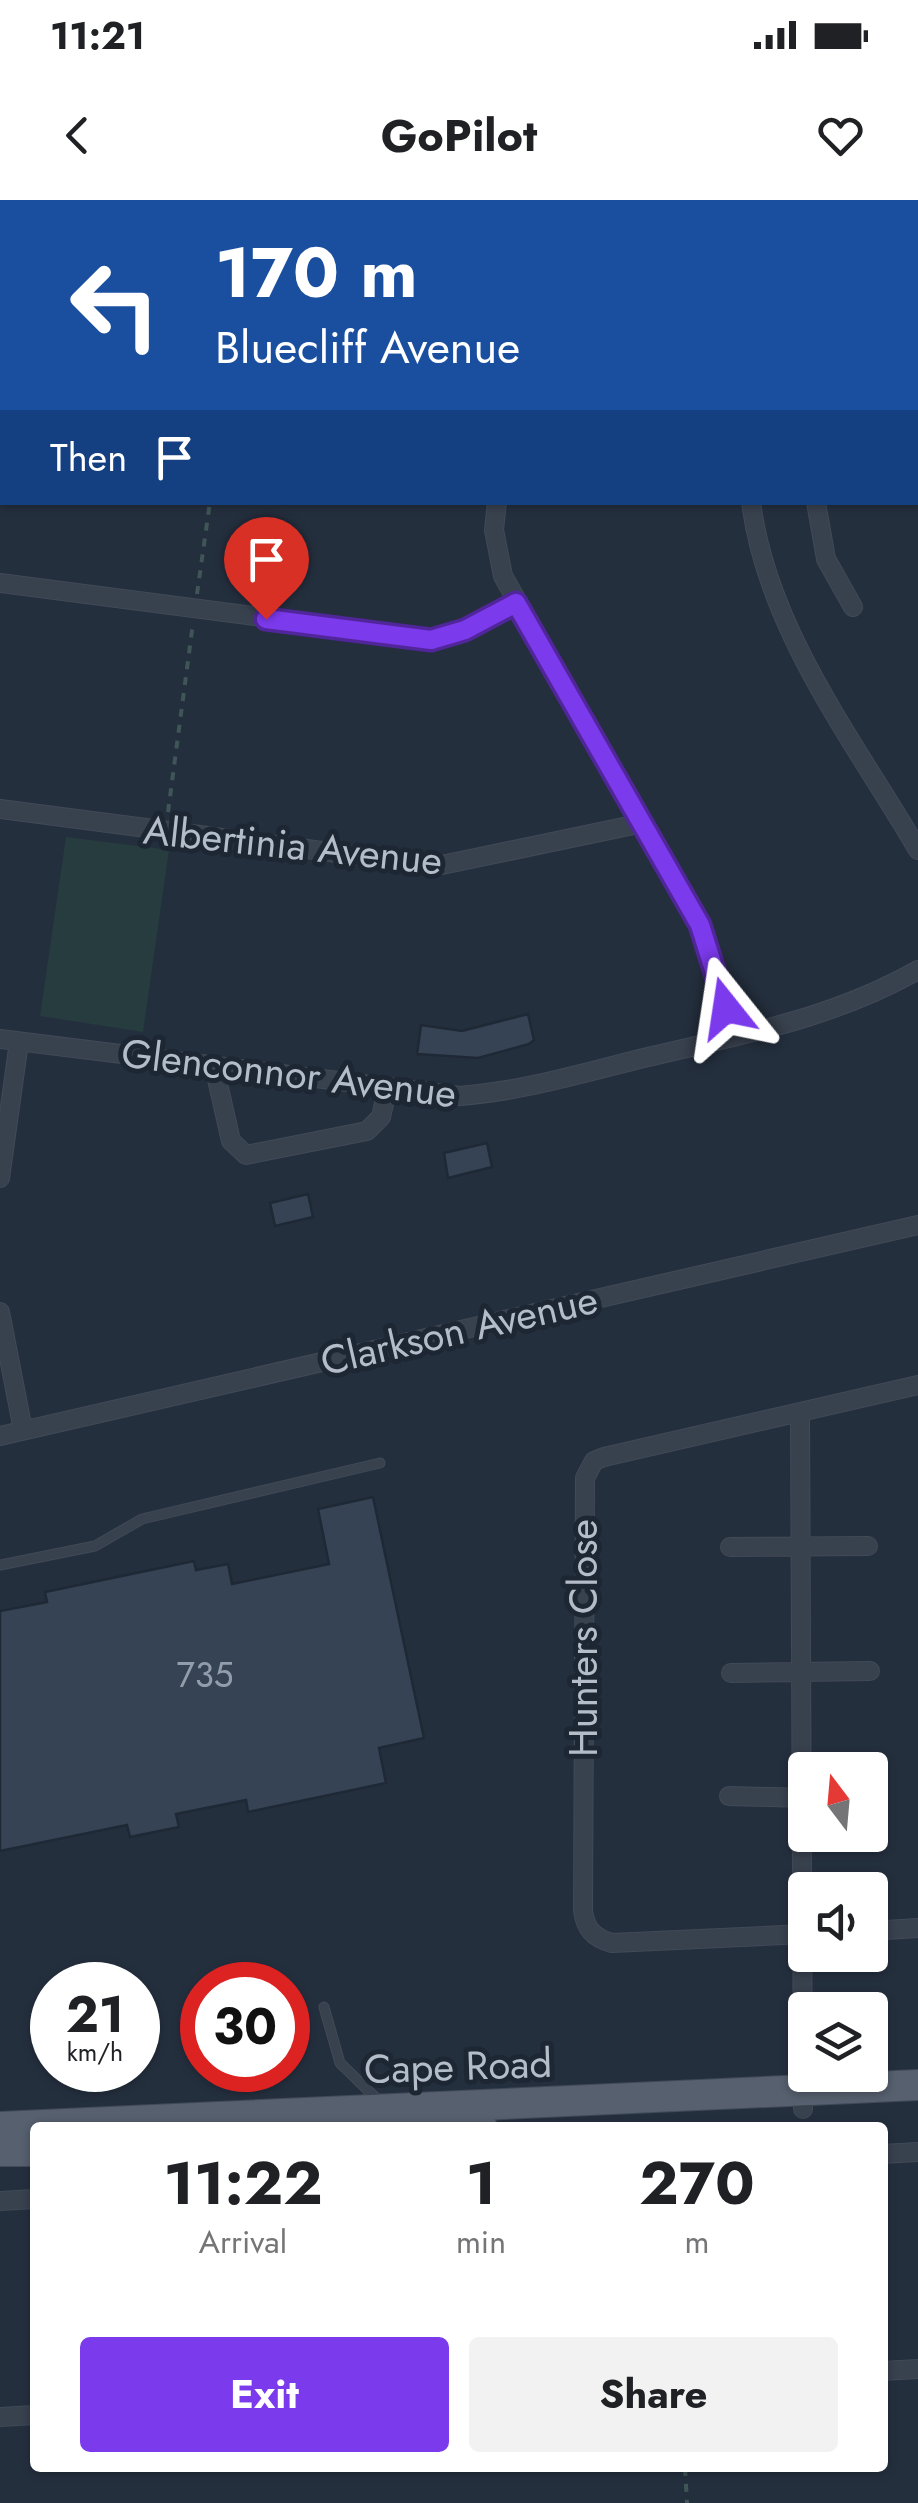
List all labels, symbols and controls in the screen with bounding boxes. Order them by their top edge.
text: 11:21 [50,8,145,63]
text: GoPilot [381,103,537,168]
icon: back [50,108,105,163]
icon: heart [813,108,868,163]
text: 170 m [215,222,418,323]
icon: left [50,240,180,370]
text: Bluecliff Avenue [215,315,520,380]
text: Then [50,430,127,485]
icon: arrive [147,430,202,485]
pin [224,517,309,620]
icon: arrive [239,532,294,587]
street label: Albertinia Avenue [141,800,445,890]
position arrow [674,956,778,1060]
street label: Glenconnor Avenue [118,1024,460,1122]
street label: Clarkson Avenue [315,1270,603,1390]
street label: Hunters Close [554,1519,612,1757]
house number: 735 [176,1650,234,1700]
north arrow [788,1752,888,1852]
map controls [788,1752,888,2092]
button: sound [788,1872,888,1972]
speed limit sign: 30 [180,1962,310,2092]
text: 21 [66,1978,124,2051]
button: layers [788,1992,888,2092]
text: km/h [67,2034,123,2070]
street label: Cape Road [363,2034,553,2098]
text: 11:22 [163,2140,323,2227]
text: 1 [466,2140,496,2227]
text: 270 [639,2140,755,2227]
text: Arrival [199,2219,287,2265]
text: min [456,2219,506,2265]
text: m [684,2219,709,2265]
button: Exit [80,2337,449,2452]
button: Share [469,2337,838,2452]

